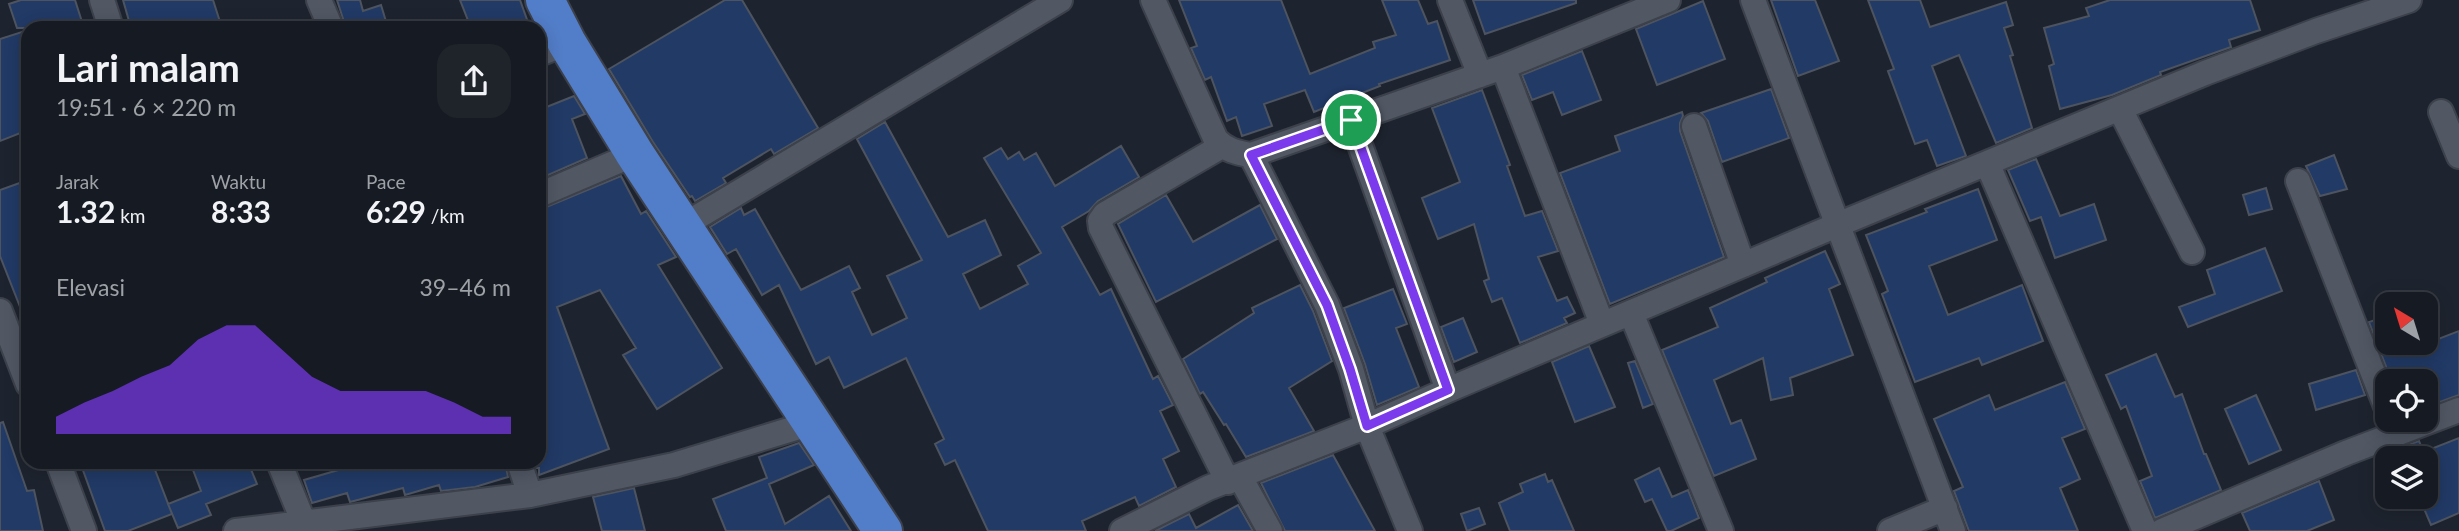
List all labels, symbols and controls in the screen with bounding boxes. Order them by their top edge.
text: Lari malam [56,44,240,90]
button: share [437,44,511,118]
pin [1321,90,1381,150]
text: 19:51 · 6 × 220 m [56,93,236,121]
icon: arrive [1332,101,1370,139]
text: Jarak [56,170,99,193]
text: Waktu [211,170,266,193]
text: Pace [366,170,405,193]
text: 1.32 [56,193,115,229]
text: 8:33 [211,193,271,229]
text: 6:29 [366,193,426,229]
text: km [115,204,145,227]
text: /km [426,204,465,227]
text: Elevasi [56,273,125,301]
text: 39–46 m [419,273,511,301]
north arrow [2375,292,2438,355]
map controls [2375,292,2438,509]
button: locate [2375,369,2438,432]
button: layers [2375,446,2438,509]

